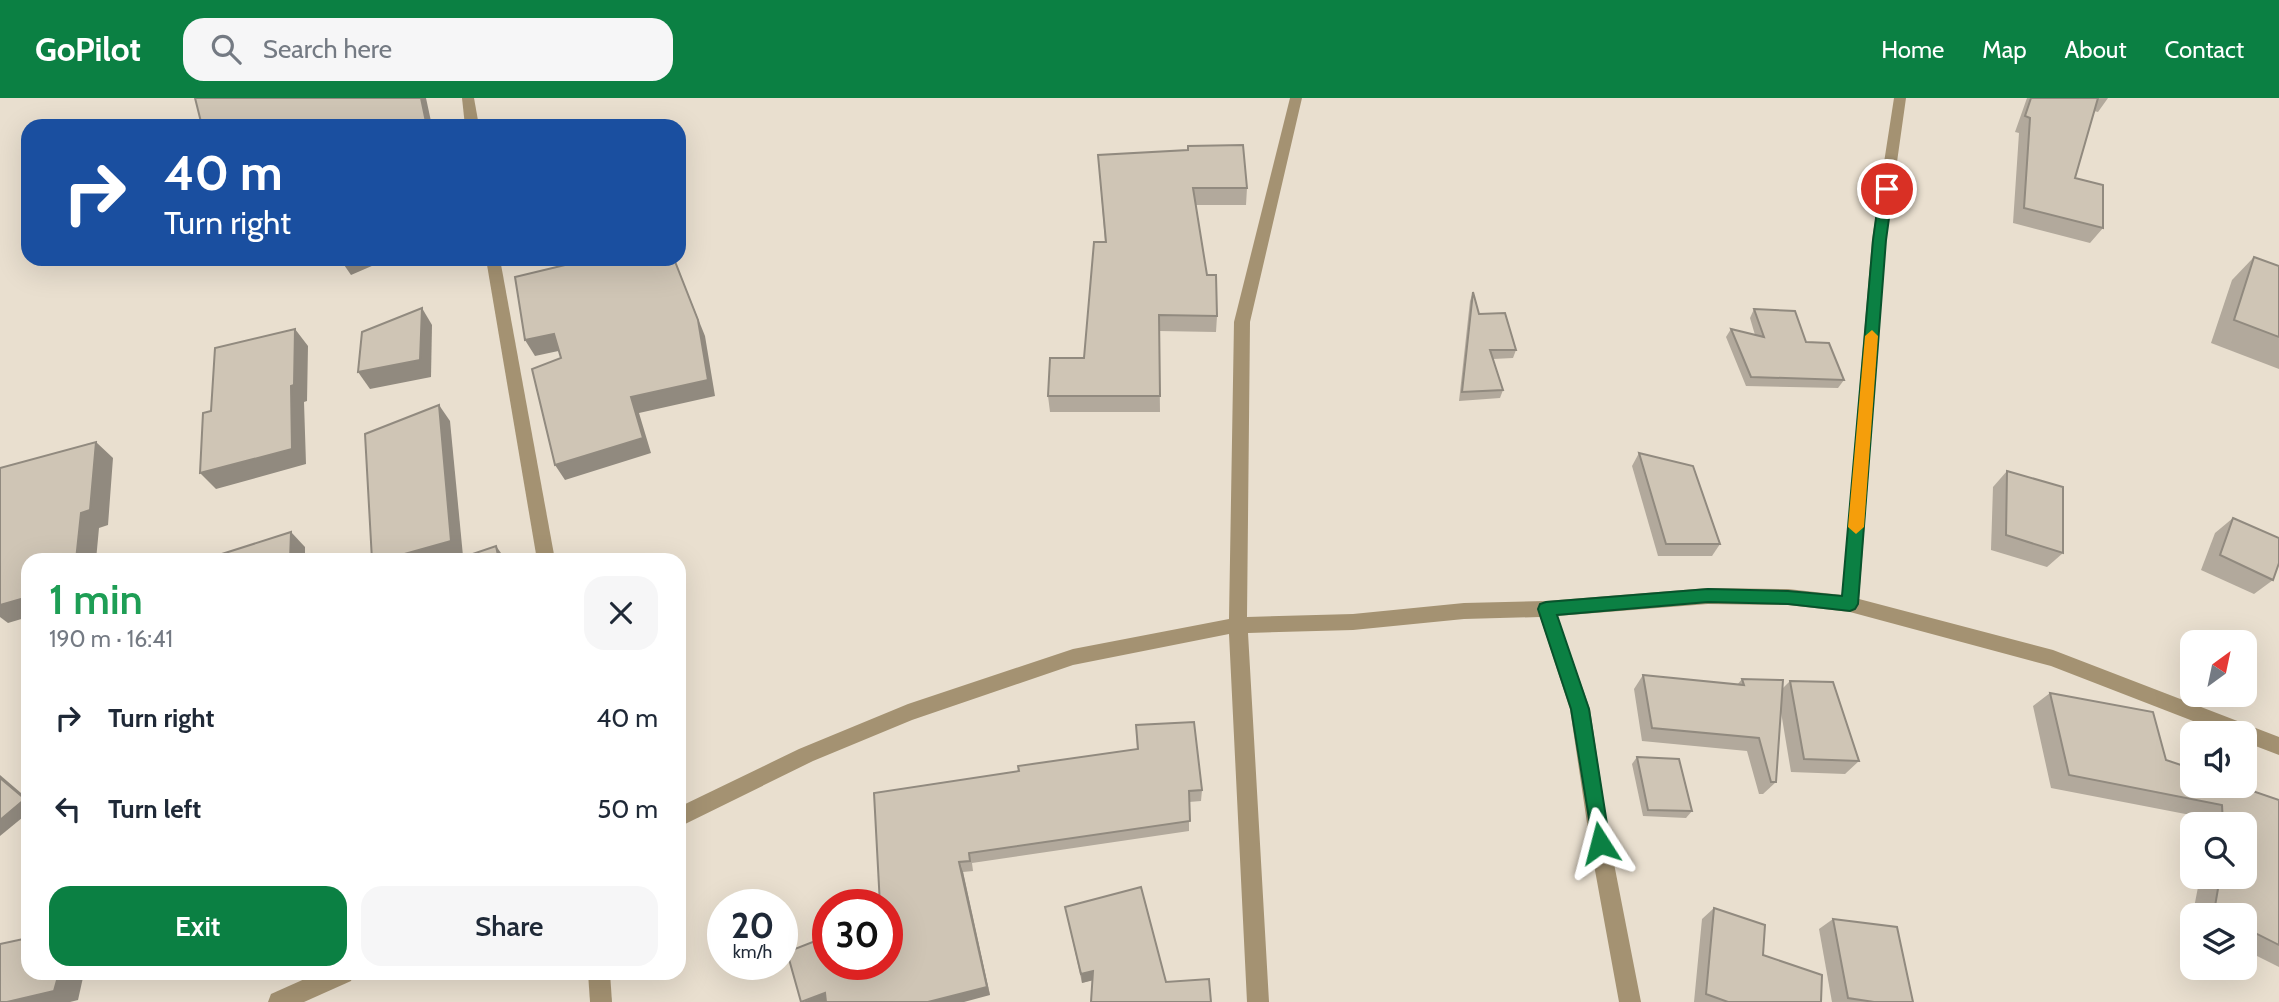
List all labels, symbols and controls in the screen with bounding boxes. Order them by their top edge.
search box [183,18,673,81]
text: GoPilot [35,29,141,69]
icon: search [207,30,245,68]
text: Search here [263,33,392,65]
text: Home [1881,35,1944,64]
text: Map [1982,35,2027,64]
text: About [2065,35,2127,64]
text: Contact [2165,35,2244,64]
text: 40 m [164,143,283,202]
icon: right [49,147,140,238]
pin [1857,159,1917,219]
icon: arrive [1868,170,1906,208]
text: Turn right [164,203,291,242]
text: 1 min [49,573,143,625]
button: close [584,576,658,650]
text: 190 m · 16:41 [49,625,173,653]
north arrow [2180,630,2258,707]
map controls [2180,630,2257,980]
icon: right [49,699,87,737]
text: Turn right [108,702,214,734]
text: 40 m [596,702,658,734]
button: sound [2180,721,2257,798]
icon: left [49,790,87,828]
text: Turn left [108,793,201,825]
text: 50 m [597,793,658,825]
position arrow [1563,806,1637,880]
button: search [2180,812,2257,889]
button: Exit [49,886,347,966]
button: Share [361,886,658,966]
speed limit sign: 30 [812,889,903,980]
button: layers [2180,903,2257,980]
text: 20 [731,904,774,947]
text: km/h [733,941,772,963]

